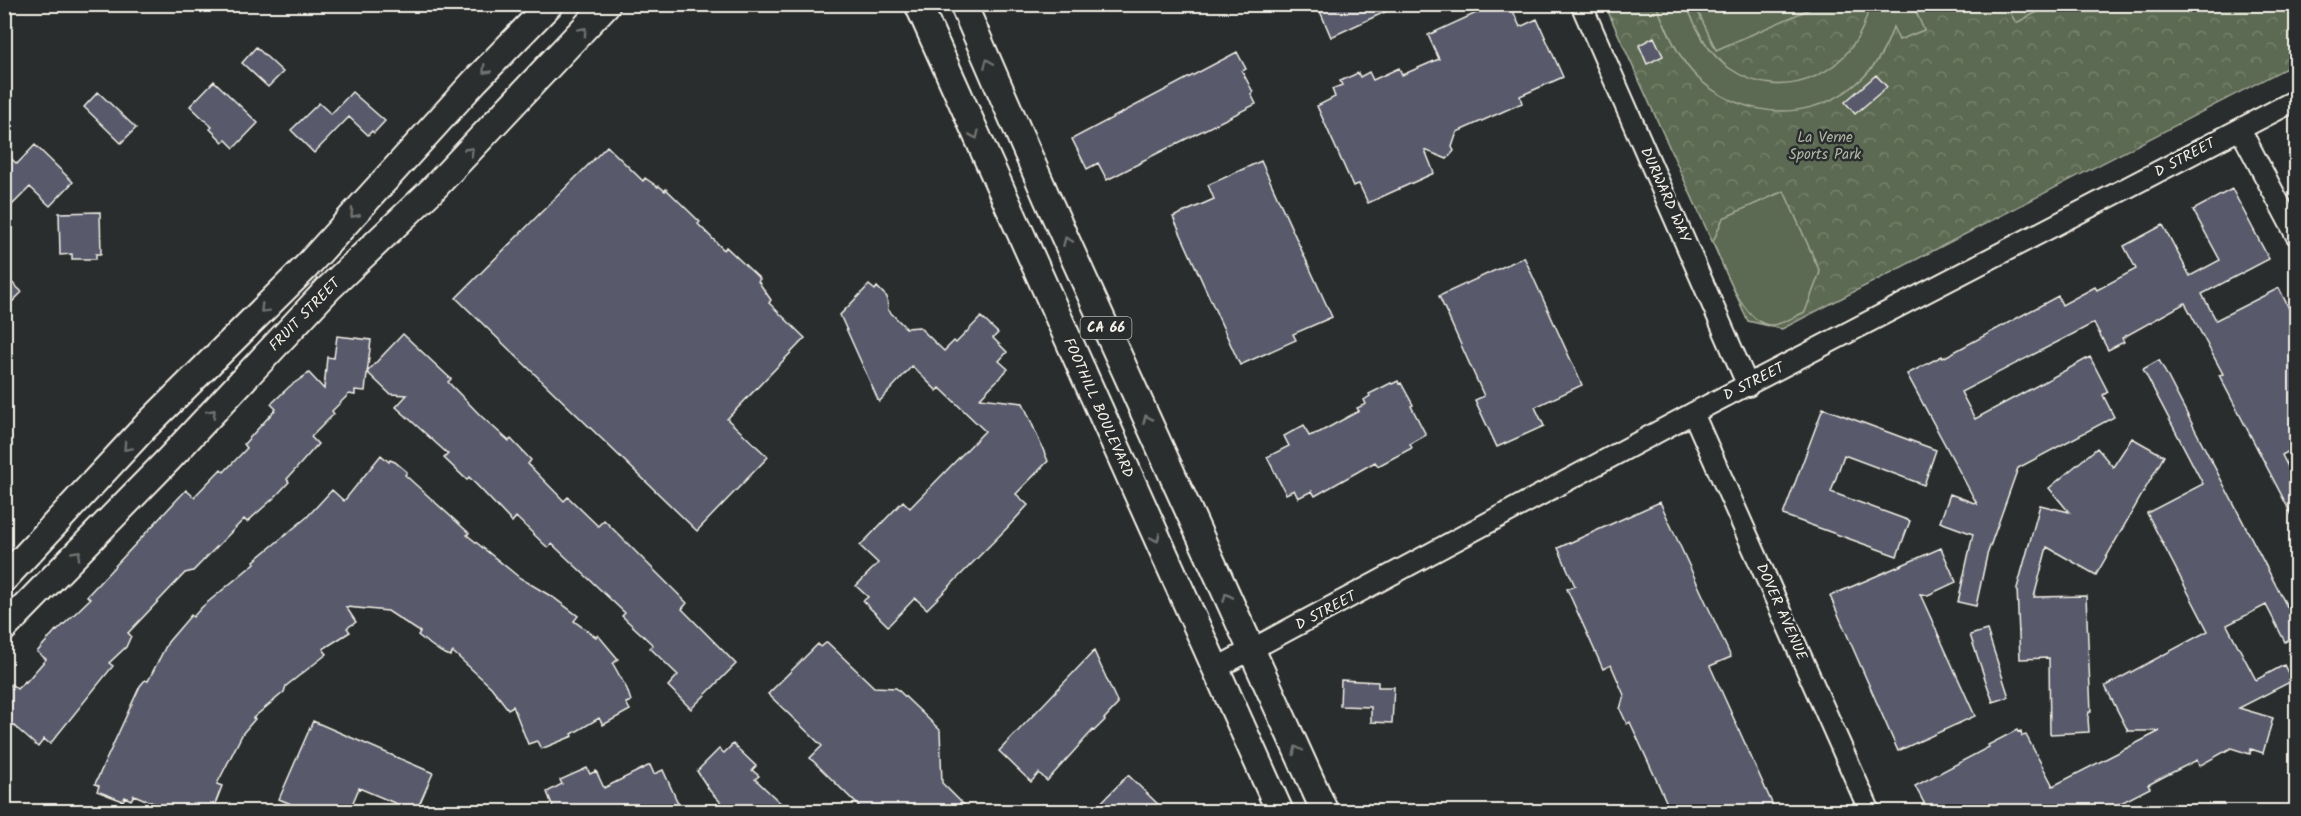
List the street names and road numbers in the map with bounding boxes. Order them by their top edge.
street label: D STREET [2150,131,2222,184]
street label: DURWARD WAY [1633,143,1697,248]
street label: FRUIT STREET [264,271,348,357]
road number: CA 66 [1080,317,1132,339]
street label: FOOTHILL BOULEVARD [1056,334,1140,482]
street label: D STREET [1719,355,1791,408]
street label: DOVER AVENUE [1749,560,1814,666]
street label: D STREET [1291,584,1363,637]

